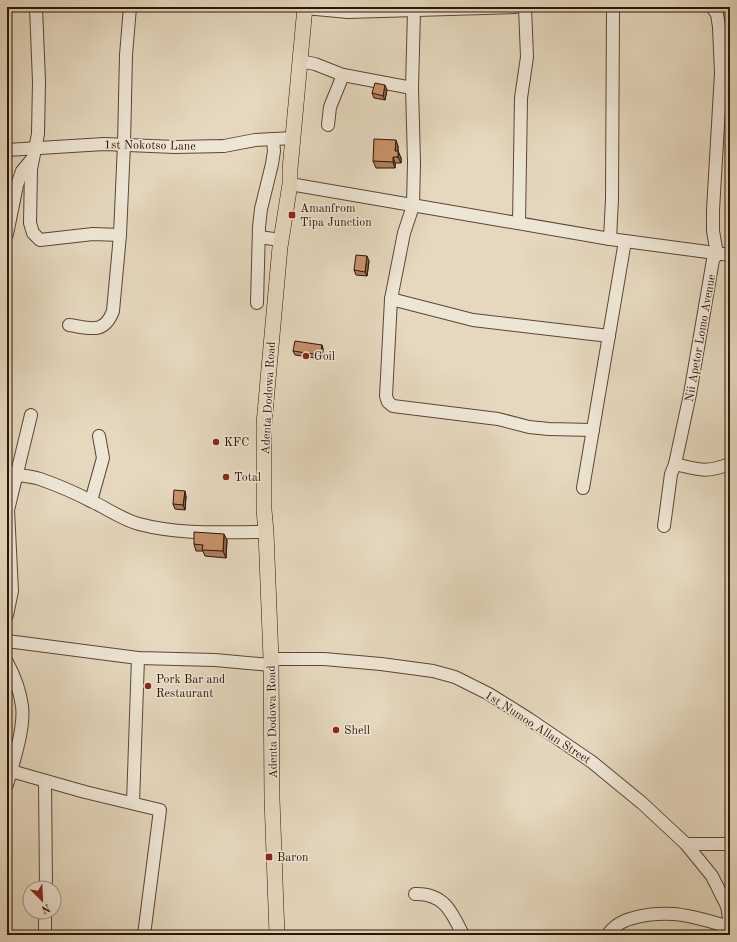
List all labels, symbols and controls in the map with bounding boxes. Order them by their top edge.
street label: 1st Nokotso Lane [104,139,196,153]
place label: Amanfrom Tipa Junction [300,203,372,229]
marker: Amanfrom Tipa Junction [287,210,297,220]
street label: Nii Apetor Lomo Avenue [684,273,718,403]
street label: Adenta Dodowa Road [260,341,278,455]
marker: Goil [301,351,311,361]
place label: Goil [314,351,335,363]
marker: KFC [211,437,221,447]
place label: KFC [224,437,249,449]
marker: Total [221,472,231,482]
place label: Total [234,472,261,484]
street label: Adenta Dodowa Road [266,665,280,779]
place label: Pork Bar and Restaurant [156,674,225,700]
marker: Pork Bar and Restaurant [143,681,153,691]
street label: 1st Numoo Allan Street [482,689,592,766]
marker: Shell [331,725,341,735]
place label: Shell [344,725,370,737]
marker: Baron [264,852,274,862]
place label: Baron [277,852,309,864]
north arrow [22,880,62,920]
text: N [39,901,52,915]

